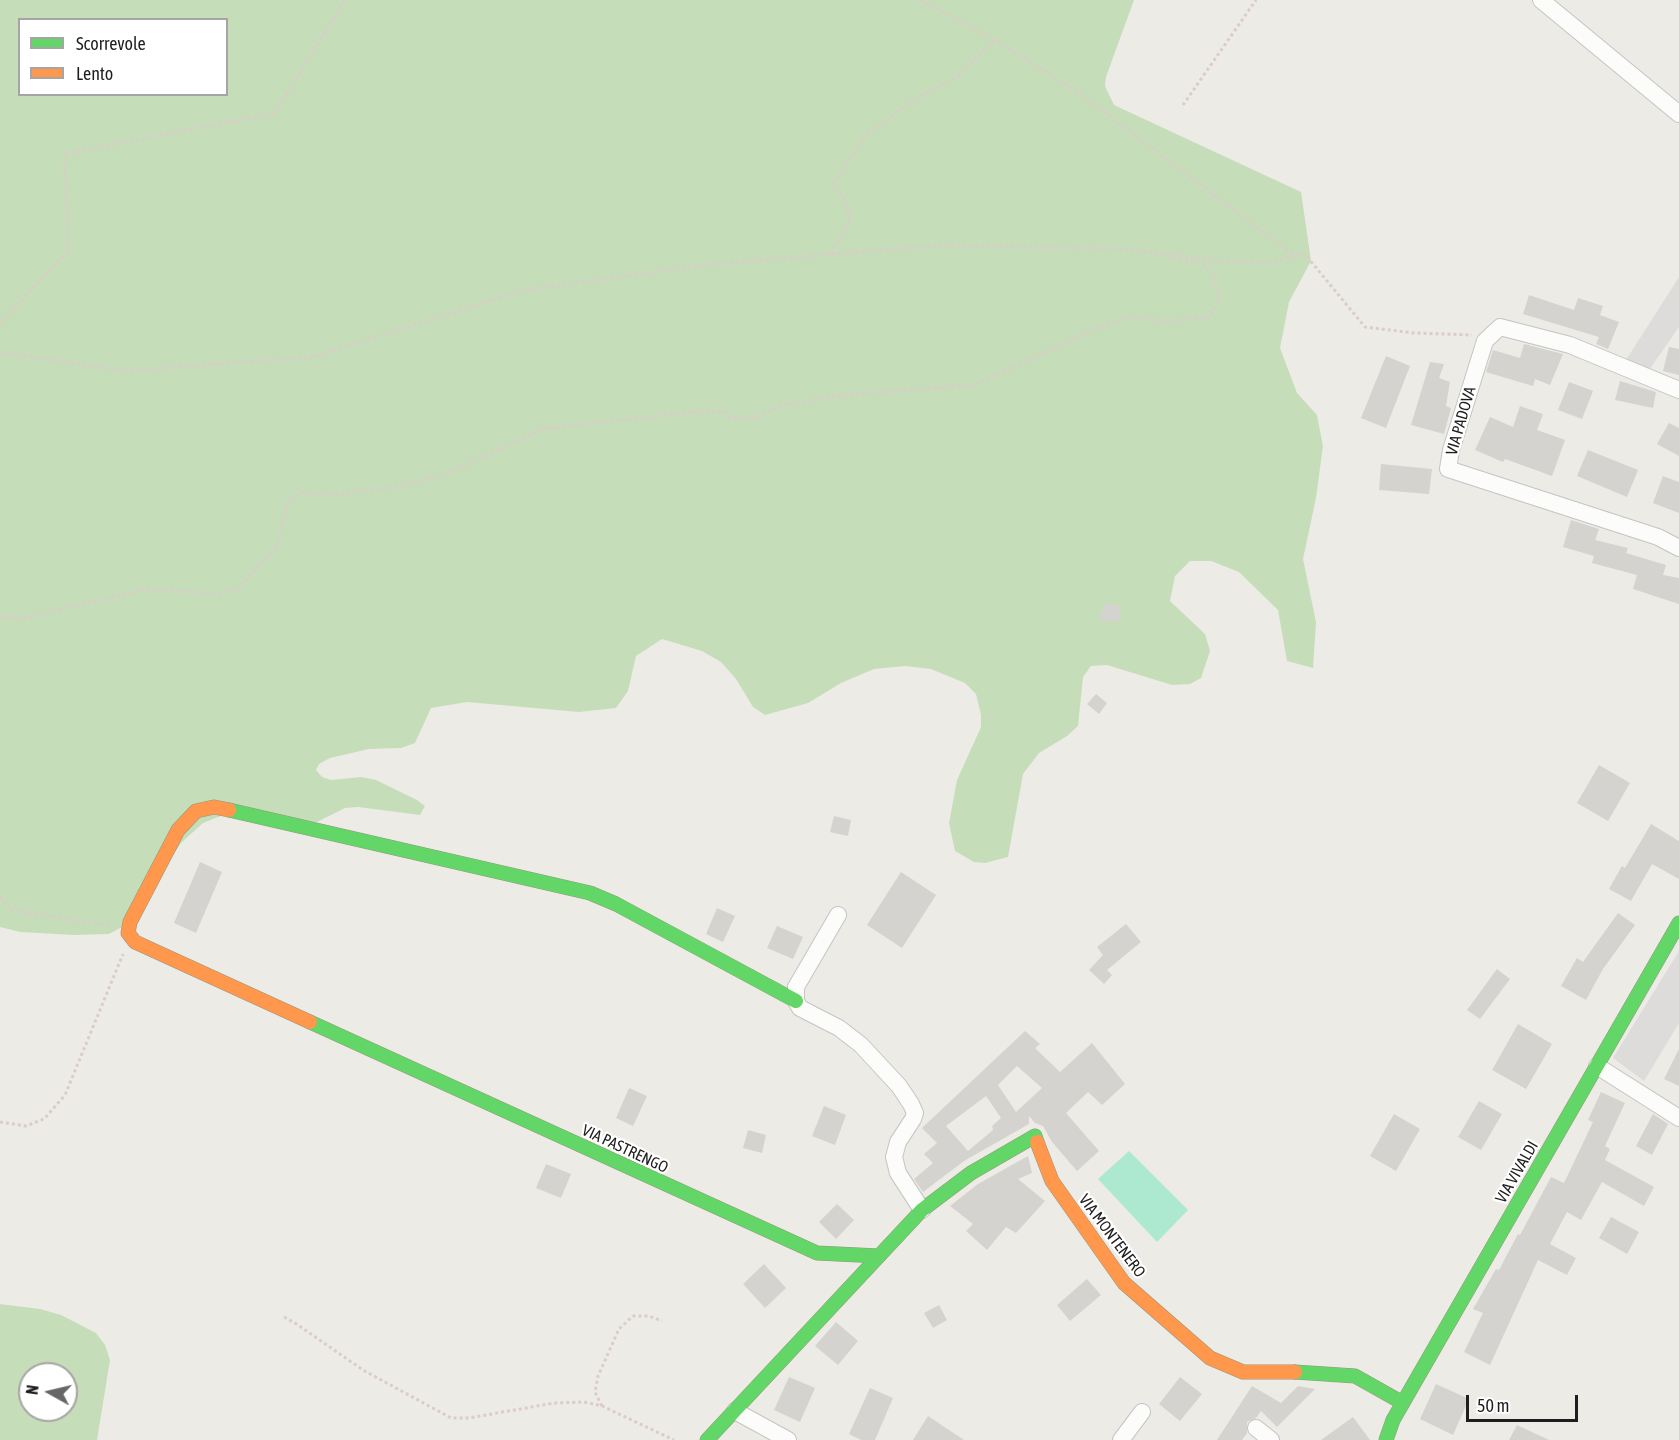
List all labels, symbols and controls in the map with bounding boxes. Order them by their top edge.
legend [18,18,228,96]
text: Scorrevole [76,33,146,54]
text: Lento [76,63,113,84]
street label: VIA PADOVA [1442,384,1480,458]
street label: VIA PASTRENGO [579,1121,671,1177]
street label: VIA VIVALDI [1492,1138,1542,1206]
street label: VIA MONTENERO [1075,1191,1149,1281]
north arrow [18,1362,78,1422]
scale bar [1469,1383,1582,1421]
text: N [23,1384,42,1396]
text: 50 m [1477,1395,1509,1416]

